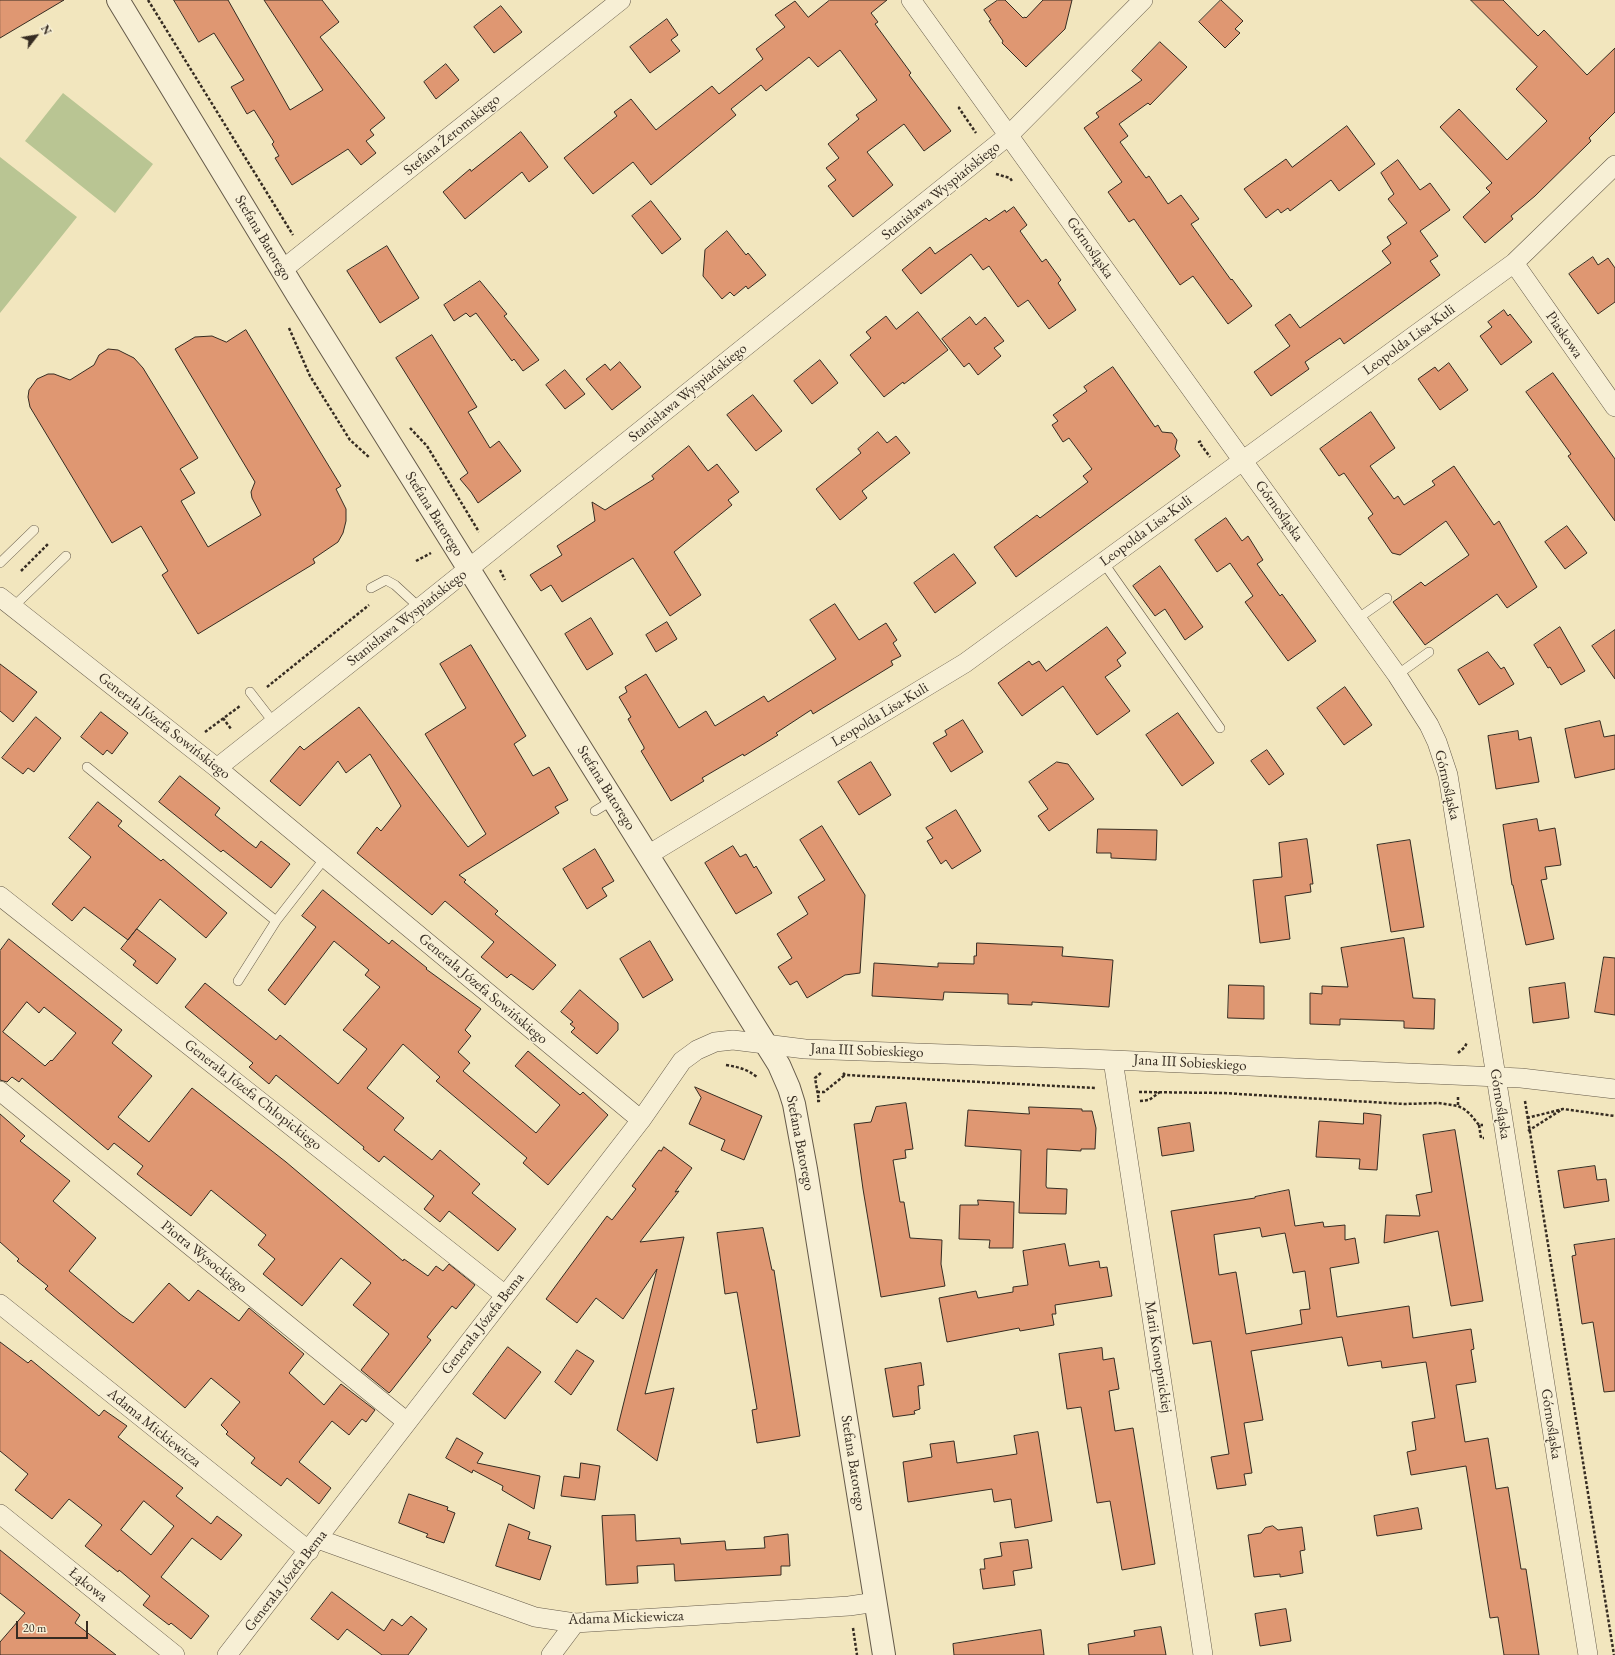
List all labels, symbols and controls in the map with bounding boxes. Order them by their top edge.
north arrow [16,16,56,56]
text: N [38,22,55,37]
street label: Stefana Żeromskiego [400,91,504,179]
street label: Stanisława Wyspiańskiego [878,138,1004,244]
street label: Stefana Batorego [230,192,296,284]
street label: Górnośląska [1062,214,1118,282]
street label: Leopolda Lisa-Kuli [1359,300,1459,380]
street label: Piaskowa [1541,308,1587,362]
street label: Stanisława Wyspiańskiego [625,340,751,446]
street label: Stefana Batorego [401,468,467,560]
street label: Górnośląska [1251,477,1307,545]
street label: Leopolda Lisa-Kuli [1096,491,1196,571]
street label: Stanisława Wyspiańskiego [343,566,471,670]
street label: Generała Józefa Sowińskiego [94,669,234,783]
street label: Leopolda Lisa-Kuli [828,679,932,751]
street label: Stefana Batorego [573,742,639,834]
street label: Górnośląska [1430,748,1464,822]
street label: Generała Józefa Sowińskiego [415,930,551,1048]
street label: Generała Józefa Chłopickiego [180,1036,326,1154]
street label: Jana III Sobieskiego [810,1040,924,1062]
street label: Jana III Sobieskiego [1133,1051,1247,1075]
street label: Górnośląska [1486,1068,1514,1140]
street label: Stefana Batorego [782,1094,818,1192]
street label: Piotra Wysockiego [157,1217,251,1297]
street label: Generała Józefa Bema [438,1270,528,1378]
street label: Marii Konopnickiej [1140,1300,1176,1414]
street label: Adama Mickiewicza [103,1385,205,1471]
street label: Górnośląska [1537,1388,1565,1460]
street label: Stefana Batorego [837,1414,869,1512]
street label: Generała Józefa Bema [241,1527,331,1635]
street label: Łąkowa [65,1564,111,1606]
street label: Adama Mickiewicza [568,1607,684,1629]
scale bar [18,1613,90,1639]
text: 20 m [23,1620,46,1636]

